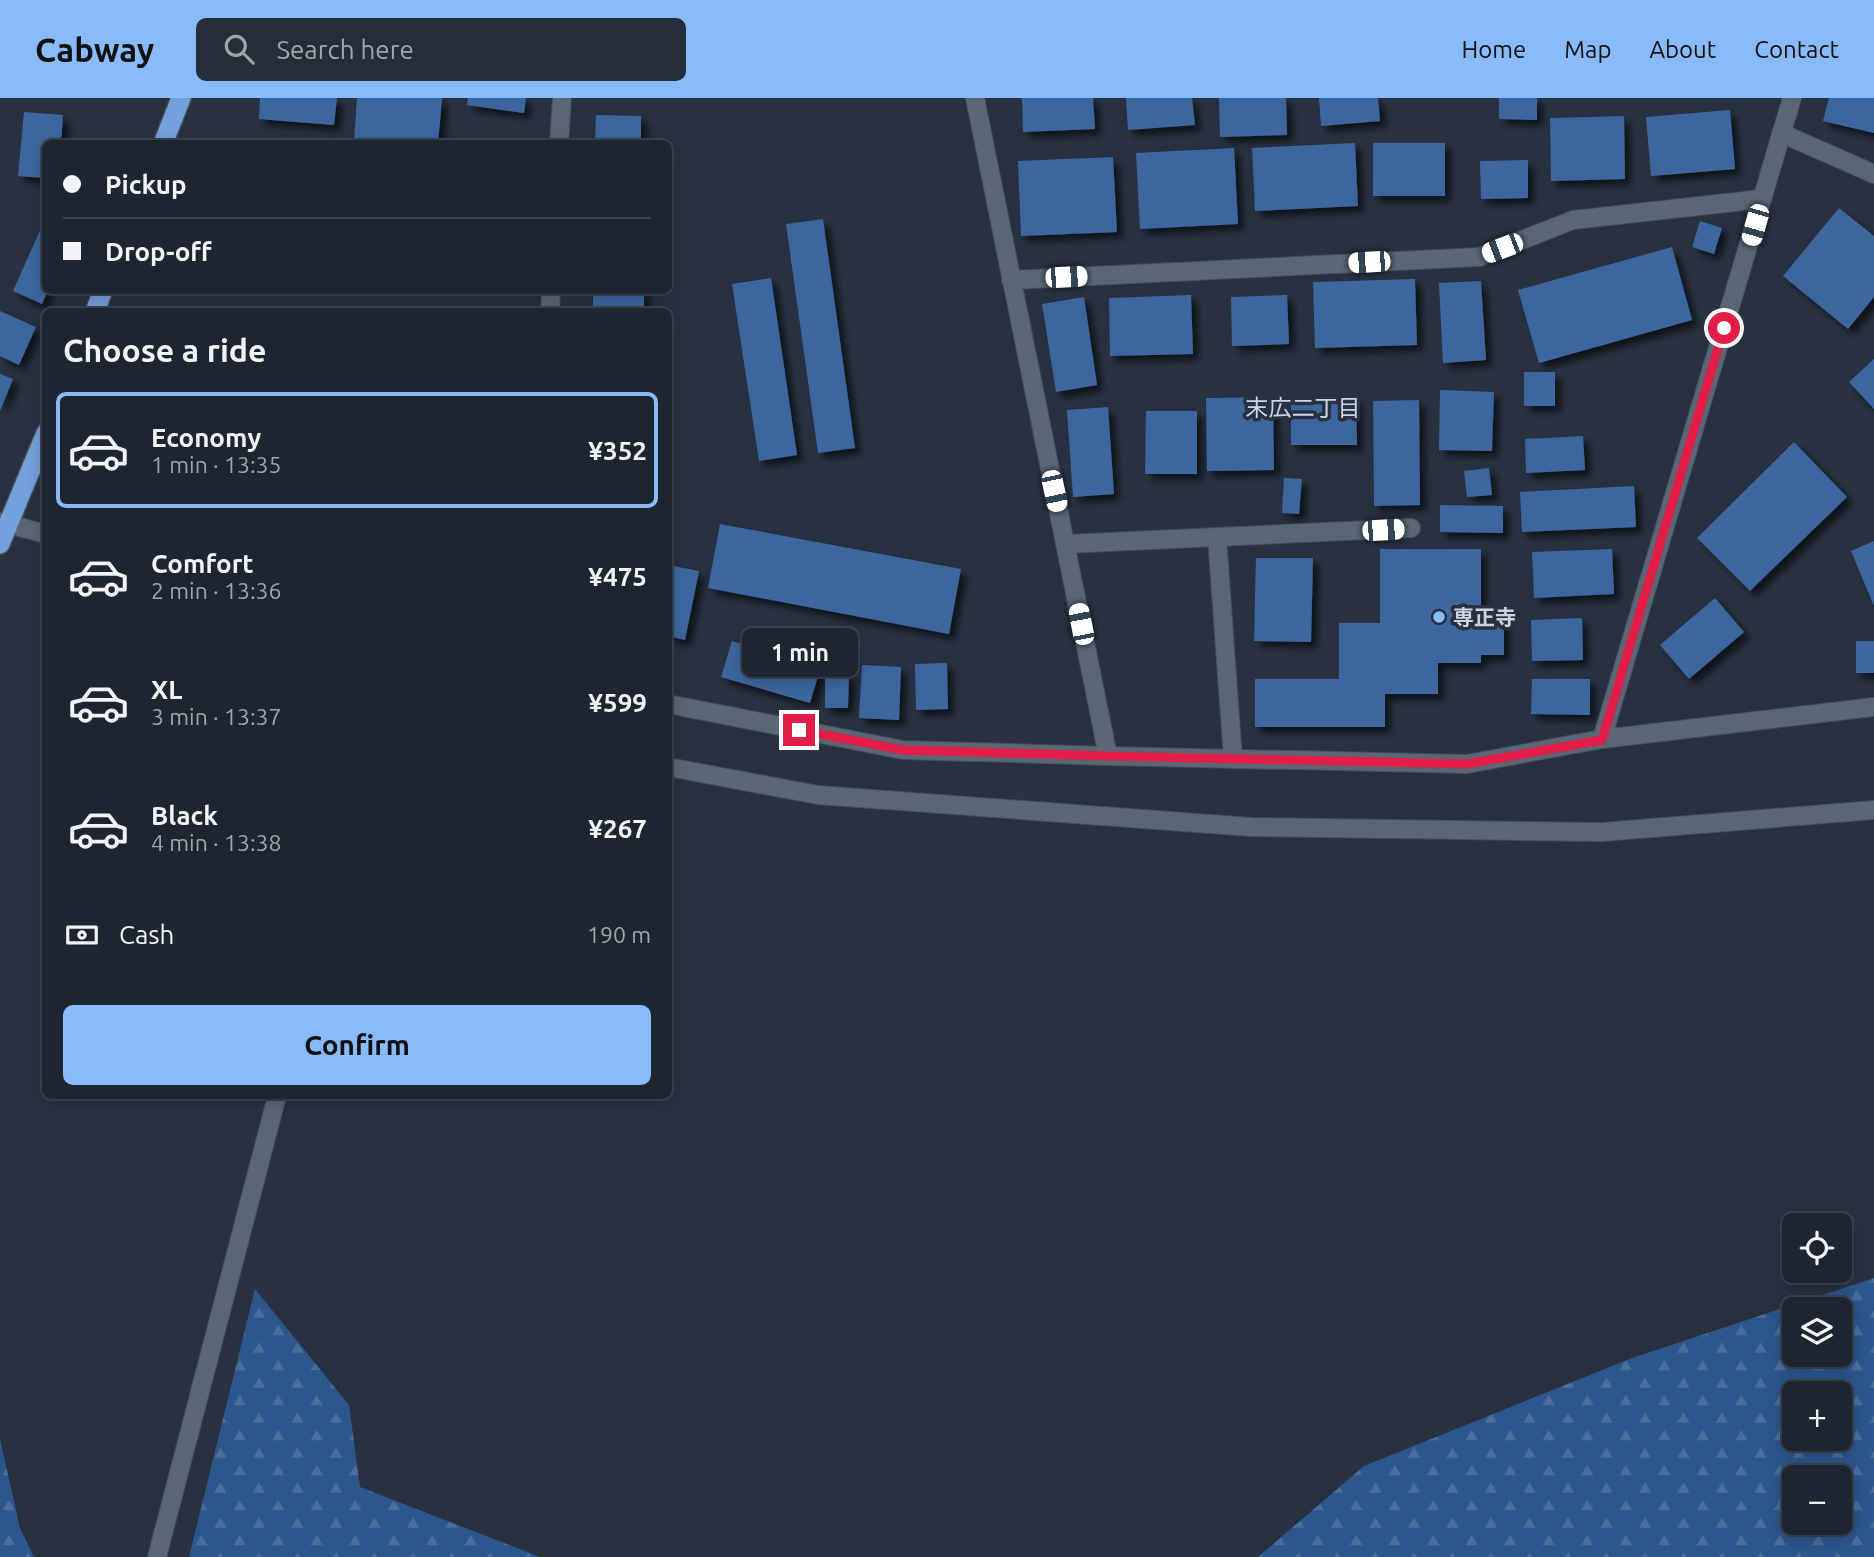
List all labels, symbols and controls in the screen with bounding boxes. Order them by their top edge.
search box [196,18,686,81]
icon: search [220,30,258,68]
text: Cabway [35,31,154,68]
text: Search here [276,35,414,64]
text: Home [1461,36,1526,63]
text: Map [1564,36,1611,63]
text: About [1649,36,1716,63]
text: Contact [1754,36,1839,63]
text: Pickup [105,170,187,199]
car [1740,202,1771,248]
car [1479,231,1526,265]
text: Drop-off [105,237,212,266]
car [1348,250,1391,274]
car [1045,265,1088,289]
route start [1708,312,1740,344]
text: Choose a ride [63,332,266,368]
district label: 末広二丁目 [1246,395,1361,420]
icon: car [67,419,130,482]
text: Economy [151,423,261,452]
text: ¥352 [588,436,647,465]
text: 1 min · 13:35 [151,452,282,477]
car [1040,468,1069,514]
car [1362,518,1405,542]
icon: car [67,545,130,608]
text: Comfort [151,549,254,578]
text: ¥475 [588,562,647,591]
text: 2 min · 13:36 [151,578,282,603]
car [1067,601,1096,647]
place label: 専正寺 [1453,605,1516,629]
marker: 専正寺 [1431,609,1447,625]
callout: 1 min [741,628,857,678]
text: 1 min [771,640,829,665]
icon: car [67,671,130,734]
text: XL [151,675,182,704]
text: ¥599 [588,688,647,717]
text: 3 min · 13:37 [151,704,282,729]
route end [783,714,815,746]
icon: car [67,797,130,860]
text: Black [151,801,218,830]
text: ¥267 [588,814,647,843]
text: 4 min · 13:38 [151,830,282,855]
icon: cash [63,916,101,954]
text: Cash [119,920,174,949]
text: 190 m [587,922,651,947]
button: Confirm [63,1005,651,1085]
map controls [1782,1213,1852,1535]
button: locate [1782,1213,1852,1283]
button: layers [1782,1297,1852,1367]
button: + [1782,1381,1852,1451]
button: − [1782,1465,1852,1535]

